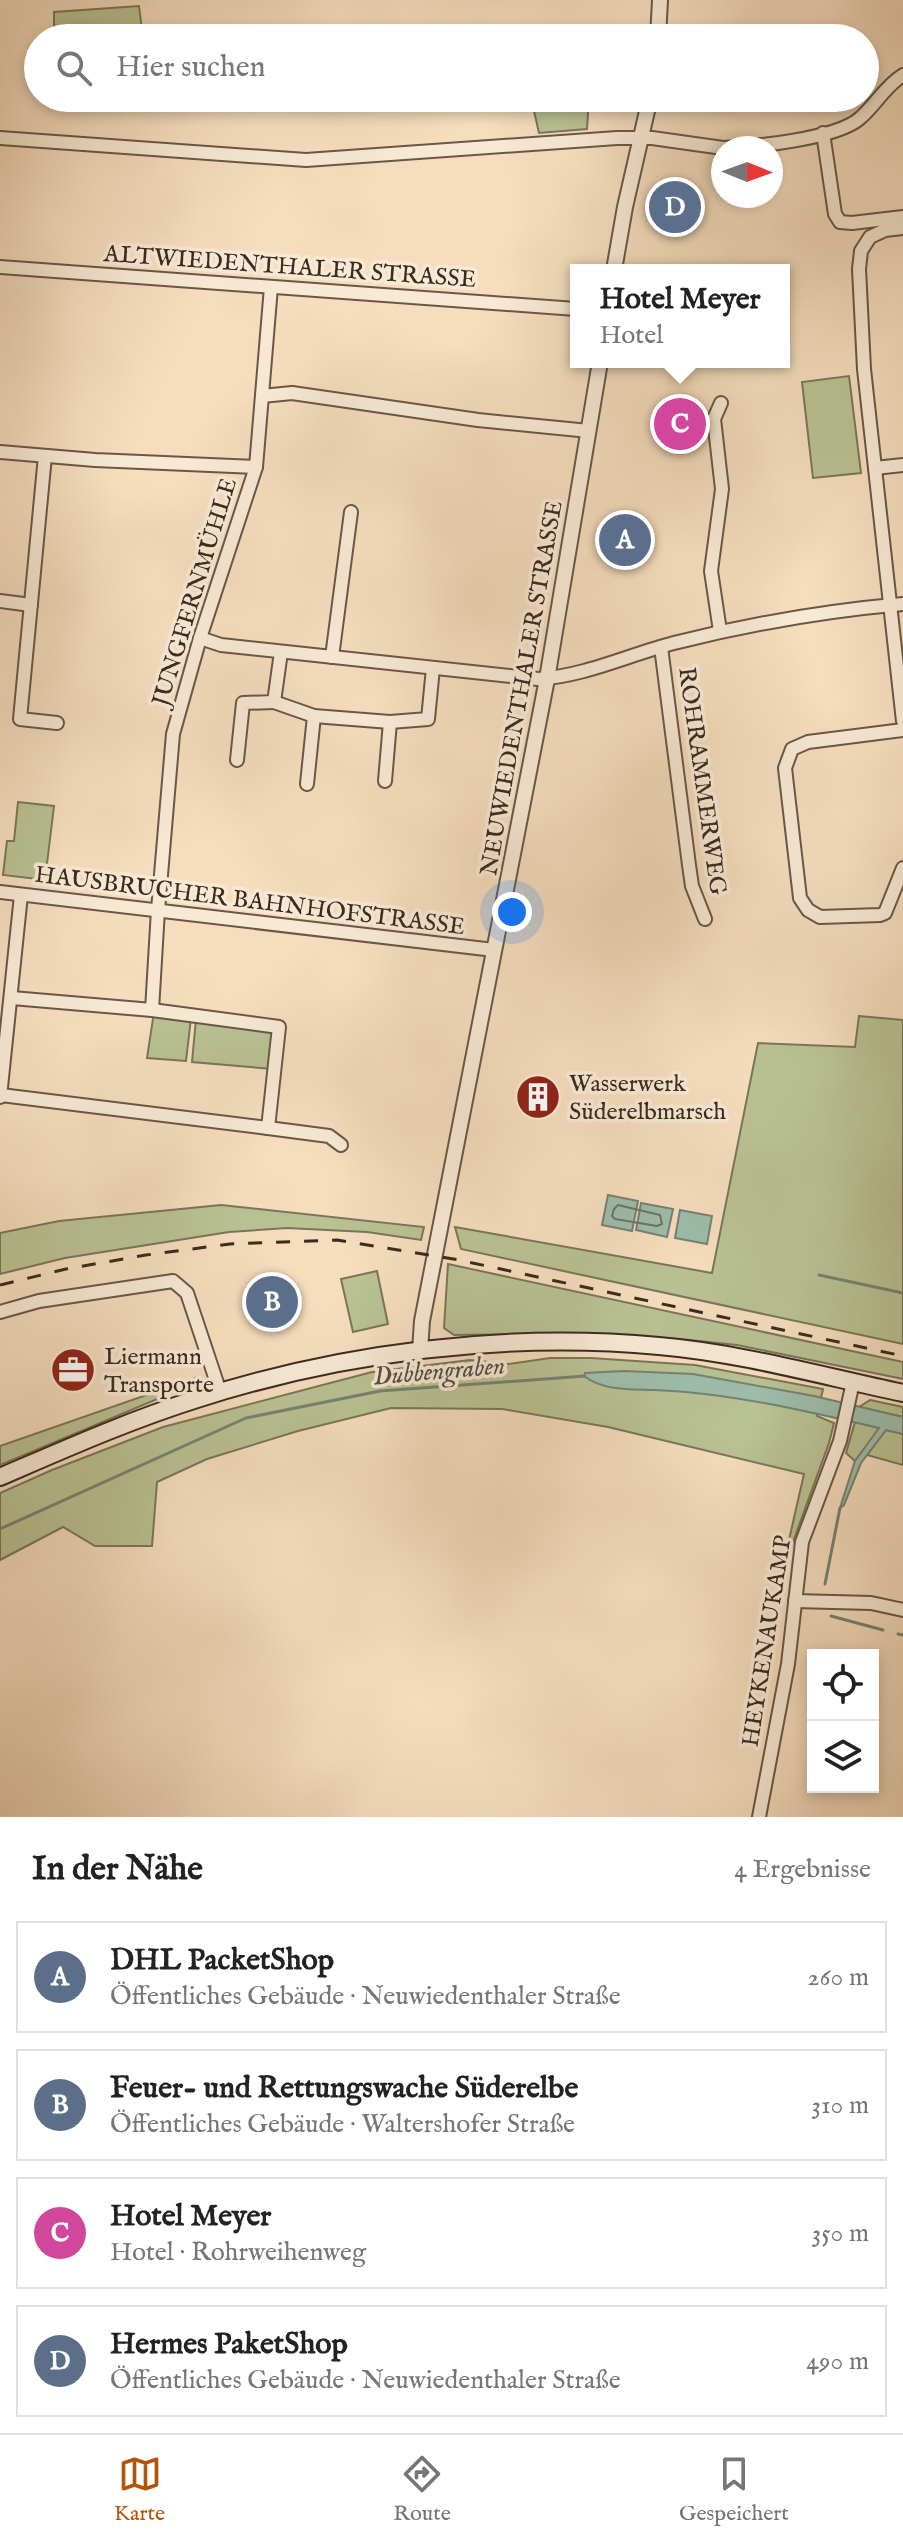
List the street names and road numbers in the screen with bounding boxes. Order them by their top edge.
street label: ALTWIEDENTHALER STRASSE [102,239,477,296]
street label: JUNGFERNMÜHLE [145,474,245,713]
street label: NEUWIEDENTHALER STRASSE [474,498,571,878]
street label: ROHRAMMERWEG [670,665,733,897]
street label: HAUSBRUCHER BAHNHOFSTRASSE [33,860,467,943]
street label: HEYKENAUKAMP [735,1533,800,1749]

